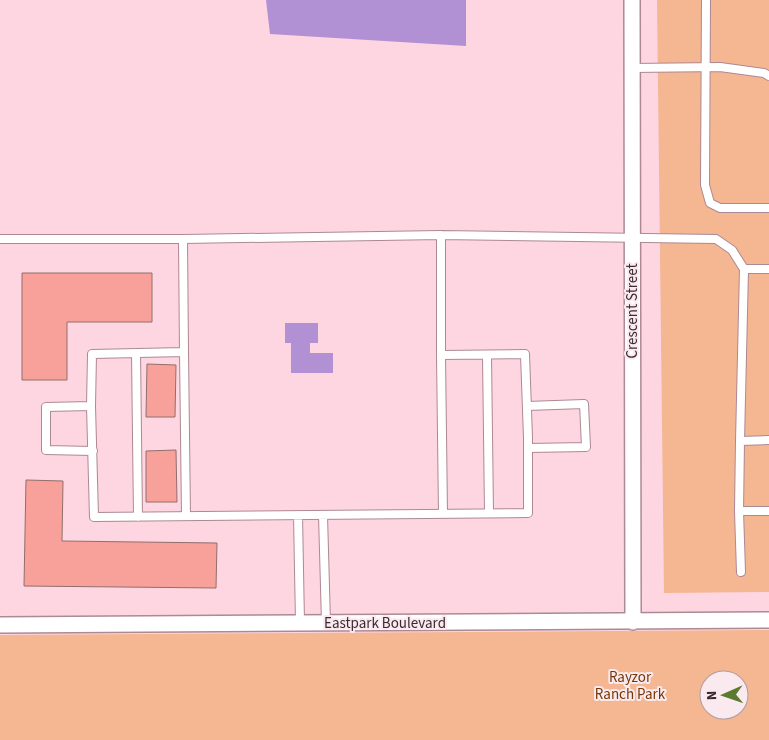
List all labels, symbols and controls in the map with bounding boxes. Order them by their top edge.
street label: Crescent Street [622,263,643,359]
street label: Eastpark Boulevard [324,613,446,634]
park label: Rayzor Ranch Park [595,667,666,705]
north arrow [699,670,749,720]
text: N [702,690,722,700]

